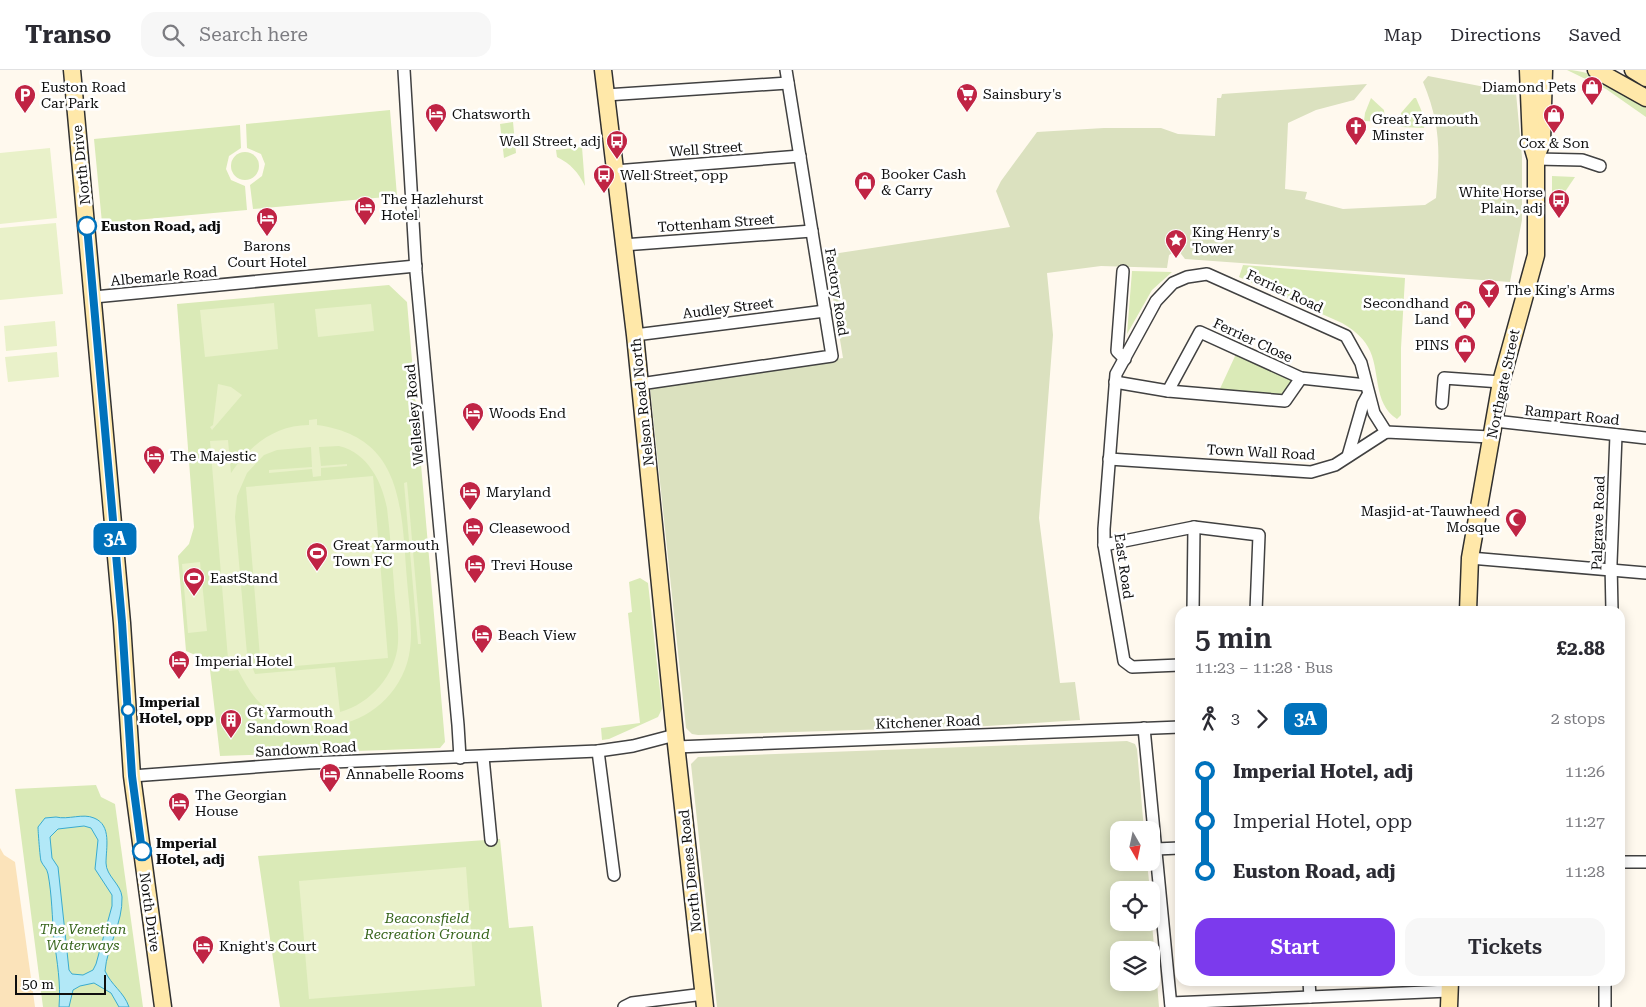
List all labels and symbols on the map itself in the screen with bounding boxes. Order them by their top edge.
shop icon: Diamond Pets [1580,75,1604,106]
place label: Euston Road Car Park [41,79,126,111]
place label: Diamond Pets [1482,79,1576,95]
supermarket icon: Sainsbury's [955,82,979,113]
parking icon: Euston Road Car Park [13,83,37,114]
place label: Sainsbury's [983,86,1062,102]
hotel icon: Chatsworth [424,102,448,133]
shop icon: Cox & Son [1542,103,1566,134]
place label: Chatsworth [452,106,530,122]
place label: Great Yarmouth Minster [1372,111,1479,143]
church icon: Great Yarmouth Minster [1344,115,1368,146]
street label: North Drive [69,124,93,206]
bus stop icon: Well Street, adj [605,129,629,160]
place label: Well Street, adj [499,133,601,149]
place label: Cox & Son [1519,135,1589,151]
street label: Well Street [669,138,743,160]
bus stop icon: Well Street, opp [592,163,616,194]
place label: Booker Cash & Carry [881,166,966,198]
place label: Well Street, opp [620,167,728,183]
shop icon: Booker Cash & Carry [853,170,877,201]
place label: White Horse Plain, adj [1459,184,1543,216]
bus stop icon: White Horse Plain, adj [1547,188,1571,219]
place label: The Hazlehurst Hotel [381,191,483,223]
hotel icon: The Hazlehurst Hotel [353,195,377,226]
hotel icon: Barons Court Hotel [255,206,279,237]
street label: Tottenham Street [657,211,775,235]
marker: Euston Road, adj [77,216,97,236]
place label: Euston Road, adj [101,218,221,234]
place label: King Henry's Tower [1192,224,1280,256]
place icon: King Henry's Tower [1164,228,1188,259]
place label: Barons Court Hotel [227,238,307,270]
street label: Factory Road [822,247,852,337]
street label: Albemarle Road [110,263,218,289]
street label: Ferrier Road [1244,266,1326,316]
bar icon: The King's Arms [1477,278,1501,309]
place label: The King's Arms [1505,282,1615,298]
street label: Audley Street [682,295,774,321]
place label: Secondhand Land [1363,295,1449,327]
shop icon: Secondhand Land [1453,299,1477,330]
street label: Ferrier Close [1211,315,1295,365]
street label: Northgate Street [1484,328,1522,440]
shop icon: PINS [1453,333,1477,364]
street label: Nelson Road North [627,337,657,467]
place label: PINS [1415,337,1449,353]
street label: Wellesley Road [402,363,426,467]
hotel icon: Woods End [461,401,485,432]
street label: Rampart Road [1524,402,1620,428]
place label: Woods End [489,405,566,421]
street label: Town Wall Road [1206,441,1316,463]
hotel icon: The Majestic [142,444,166,475]
place label: The Majestic [170,448,257,464]
street label: Palgrave Road [1588,475,1608,571]
hotel icon: Maryland [458,480,482,511]
place label: Maryland [486,484,551,500]
place label: Masjid-at-Tauwheed Mosque [1361,503,1500,535]
mosque icon: Masjid-at-Tauwheed Mosque [1504,507,1528,538]
hotel icon: Cleasewood [461,516,485,547]
place label: Cleasewood [489,520,570,536]
line badge: 3A [92,523,138,555]
street label: East Road [1111,532,1137,600]
place label: Great Yarmouth Town FC [333,537,440,569]
sports icon: Great Yarmouth Town FC [305,541,329,572]
hotel icon: Trevi House [463,553,487,584]
place label: Trevi House [491,557,573,573]
sports icon: EastStand [182,566,206,597]
place label: EastStand [210,570,278,586]
hotel icon: Beach View [470,623,494,654]
place label: Beach View [498,627,577,643]
hotel icon: Imperial Hotel [167,649,191,680]
place label: Imperial Hotel [195,653,293,669]
place label: Imperial Hotel, opp [139,694,214,726]
marker: Imperial Hotel, opp [121,703,135,717]
place label: Gt Yarmouth Sandown Road [247,704,348,736]
building icon: Gt Yarmouth Sandown Road [219,708,243,739]
street label: Kitchener Road [875,712,981,732]
street label: Sandown Road [255,738,357,760]
hotel icon: Annabelle Rooms [318,762,342,793]
place label: Annabelle Rooms [346,766,464,782]
place label: The Georgian House [195,787,287,819]
hotel icon: The Georgian House [167,791,191,822]
street label: North Denes Road [676,809,704,933]
north arrow [1110,821,1160,871]
place label: Imperial Hotel, adj [156,835,225,867]
marker: Imperial Hotel, adj [132,841,152,861]
street label: North Drive [137,871,164,953]
park label: Beaconsfield Recreation Ground [363,910,490,942]
park label: The Venetian Waterways [40,921,127,953]
hotel icon: Knight's Court [191,934,215,965]
place label: Knight's Court [219,938,317,954]
scale bar [15,972,106,995]

